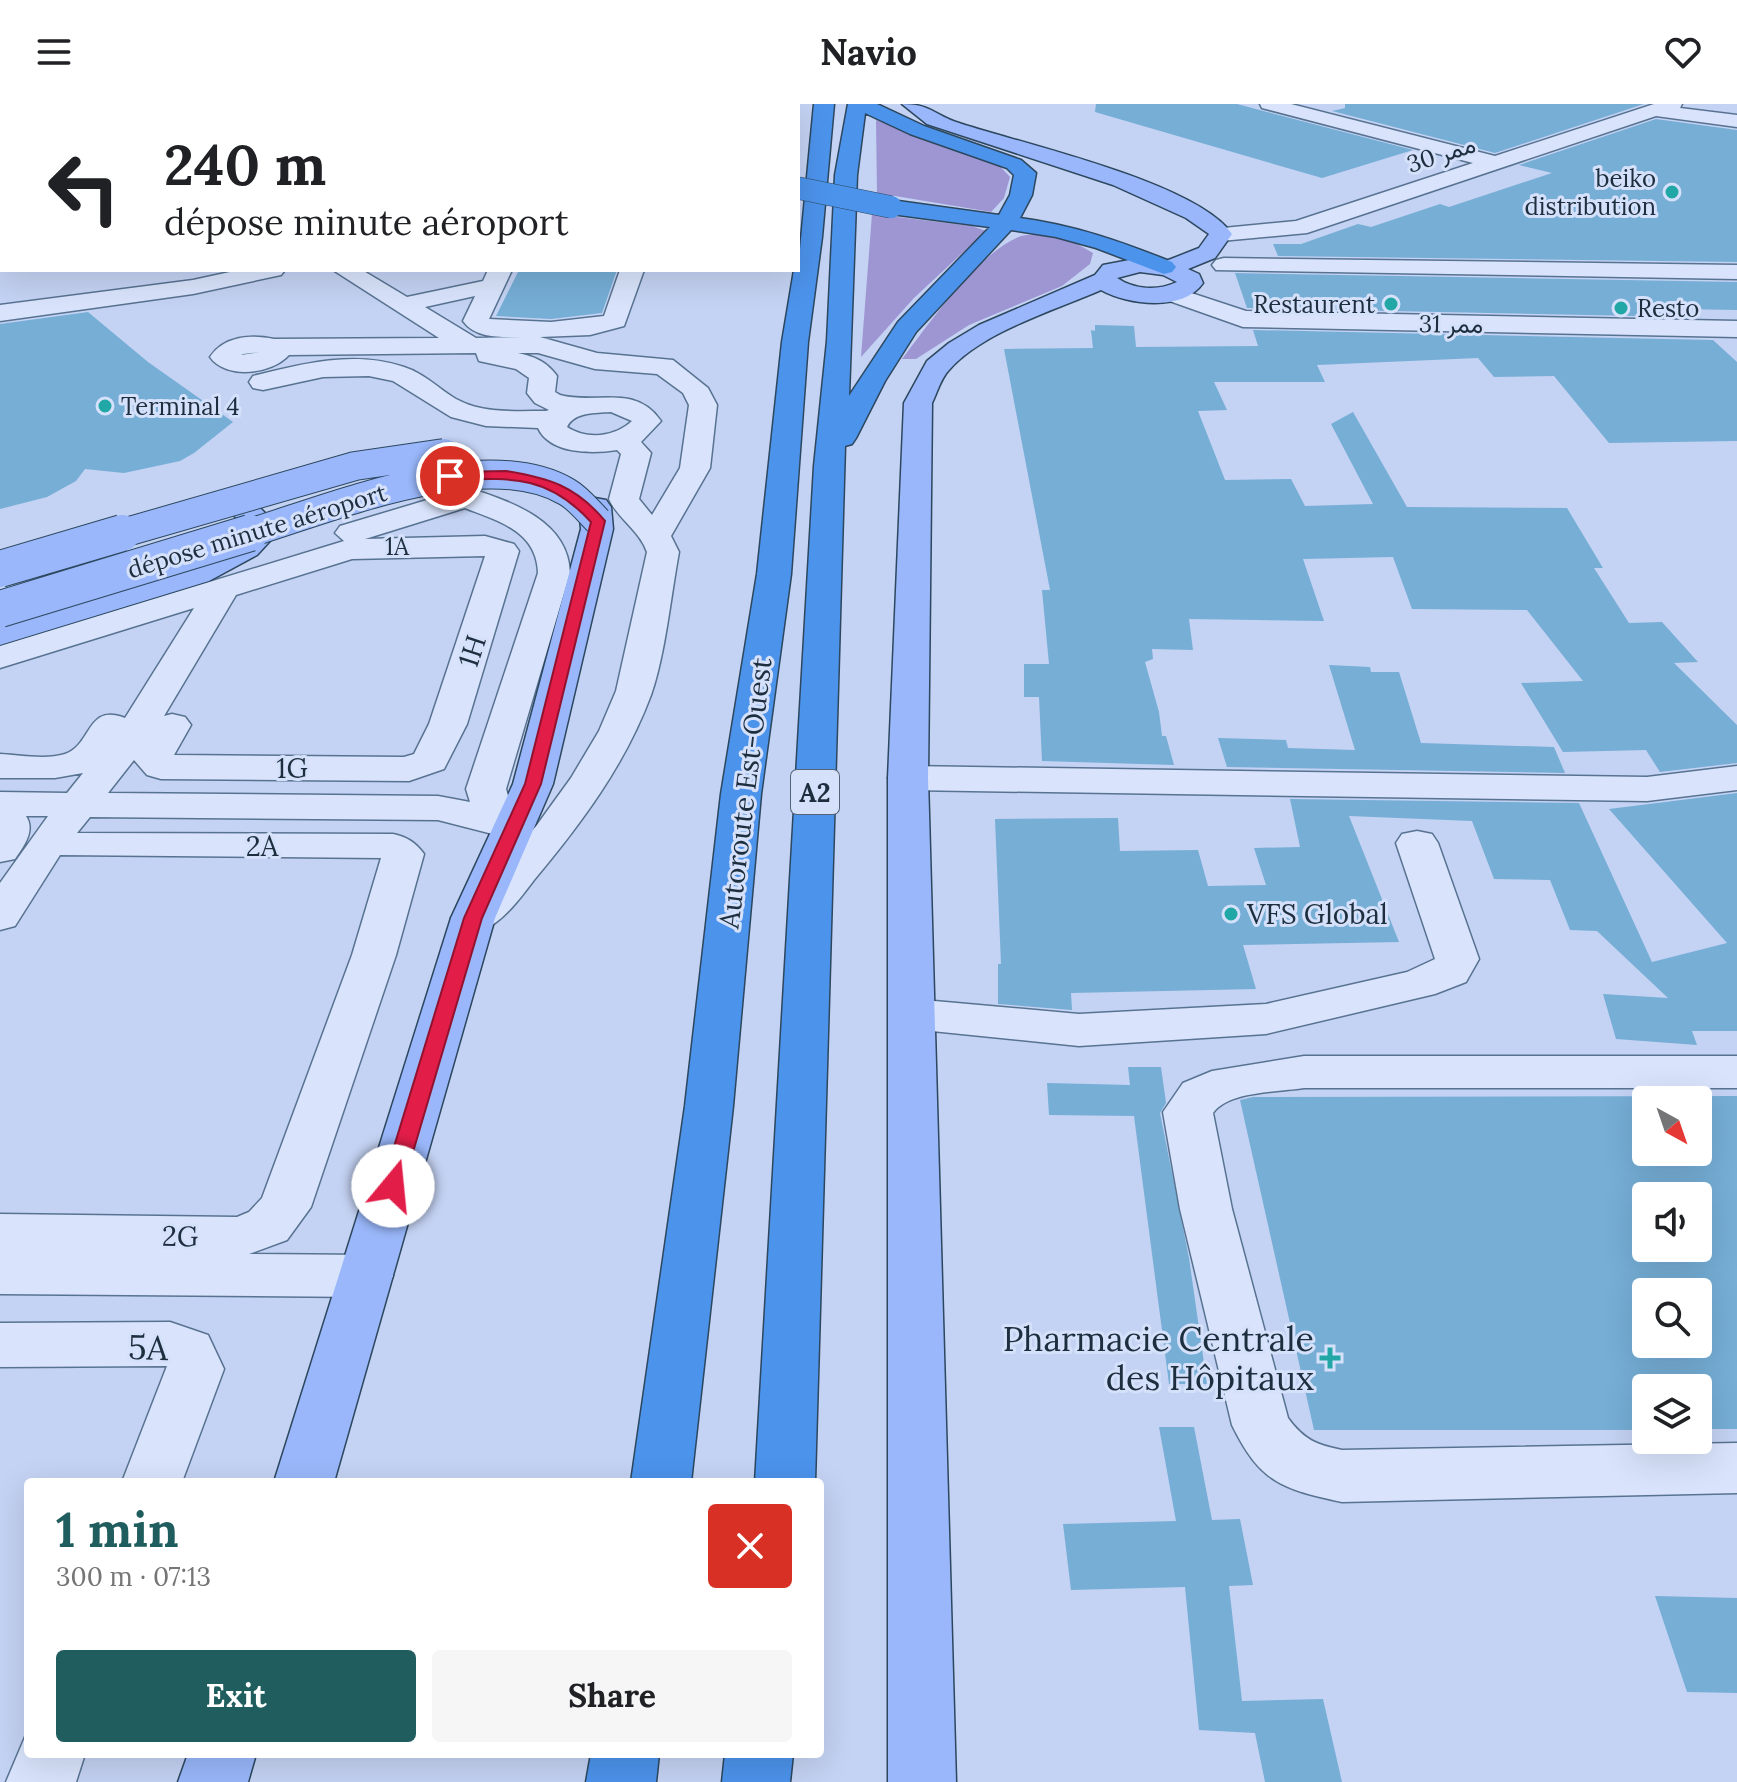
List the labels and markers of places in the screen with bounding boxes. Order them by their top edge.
place label: beiko distribution [1524,163,1656,222]
marker: beiko distribution [1663,183,1681,201]
place label: Restaurent [1253,289,1376,320]
place label: Resto [1637,293,1699,324]
marker: Restaurent [1382,295,1400,313]
marker: Resto [1612,299,1630,317]
place label: Terminal 4 [121,391,240,422]
marker: Terminal 4 [96,397,114,415]
pin [416,442,484,510]
place label: VFS Global [1246,896,1388,932]
marker: VFS Global [1222,905,1240,923]
place label: Pharmacie Centrale des Hôpitaux [1003,1317,1314,1399]
marker: Pharmacie Centrale des Hôpitaux [1321,1349,1339,1367]

